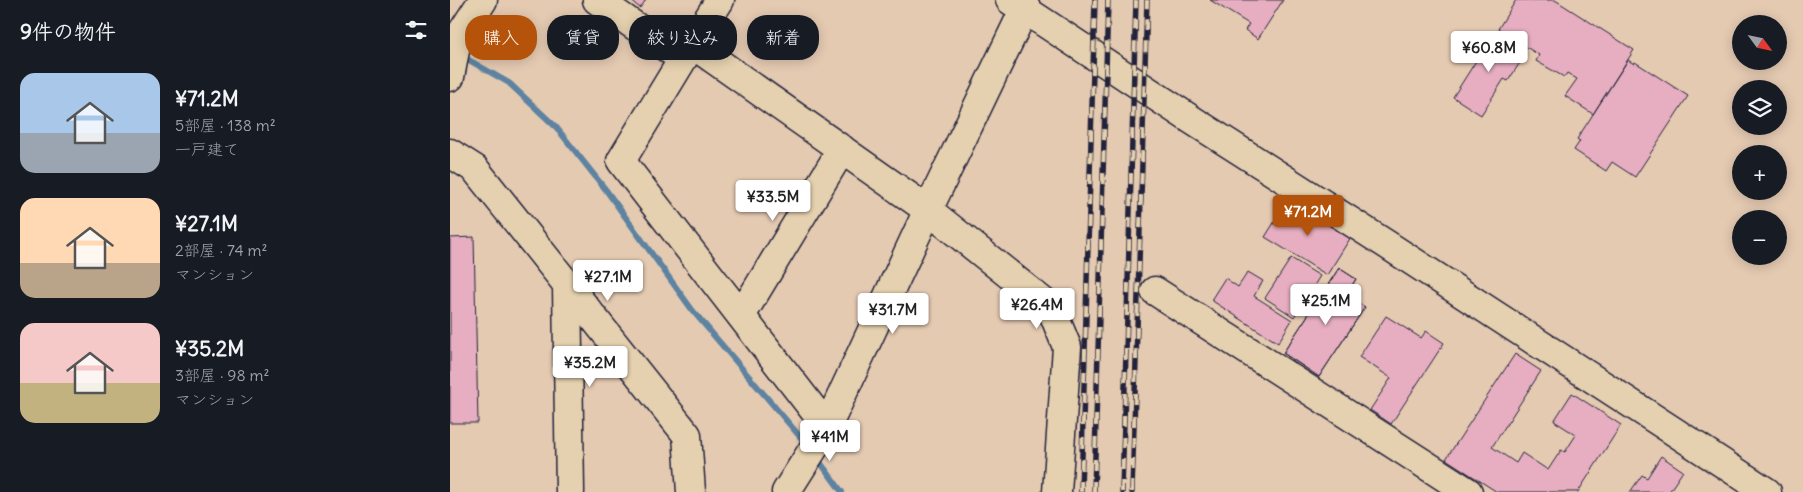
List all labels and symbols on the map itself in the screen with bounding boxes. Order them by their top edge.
north arrow [1732,15,1788,70]
pin: ¥60.8M [1448,30,1530,73]
pin: ¥33.5M [732,180,814,222]
pin: ¥71.2M [1267,194,1349,237]
pin: ¥27.1M [567,260,649,302]
pin: ¥25.1M [1285,284,1367,326]
pin: ¥26.4M [996,288,1078,330]
pin: ¥31.7M [852,292,934,335]
pin: ¥35.2M [549,346,631,388]
pin: ¥41M [800,420,860,462]

